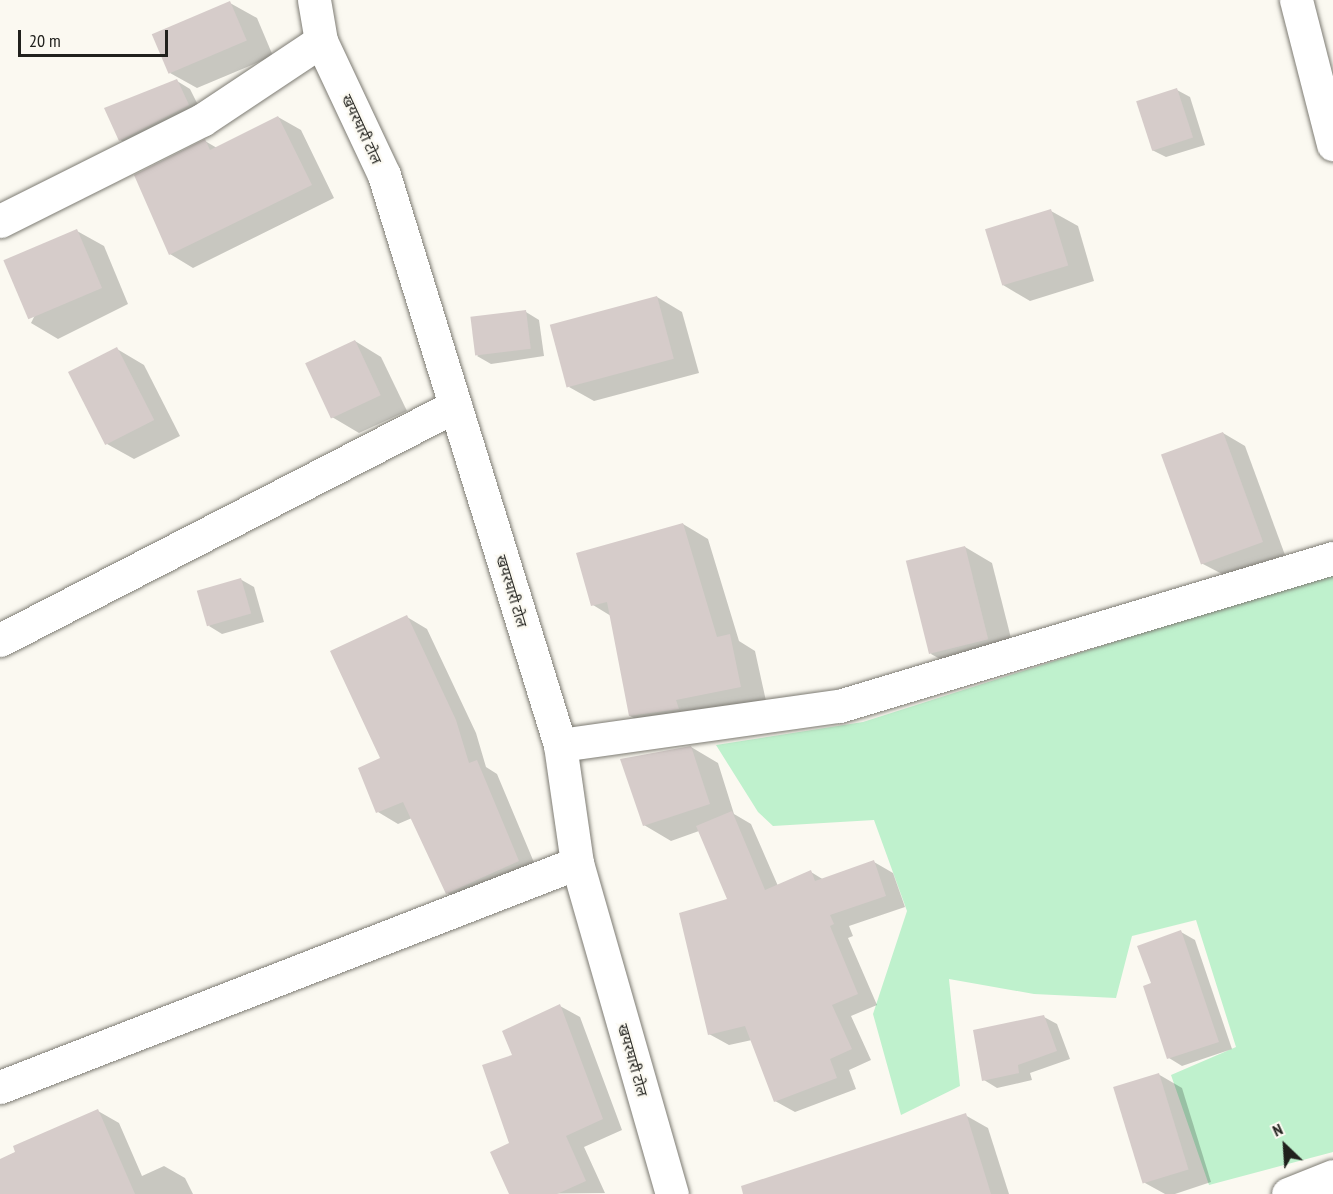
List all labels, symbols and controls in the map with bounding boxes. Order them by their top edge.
scale bar [21,18,171,56]
text: 20 m [29,29,61,52]
street label: खयरघारी टोल [338,91,386,167]
street label: खयरघारी टोल [492,553,532,629]
street label: खयरघारी टोल [614,1022,652,1098]
north arrow [1255,1116,1315,1176]
text: N [1269,1119,1286,1141]

